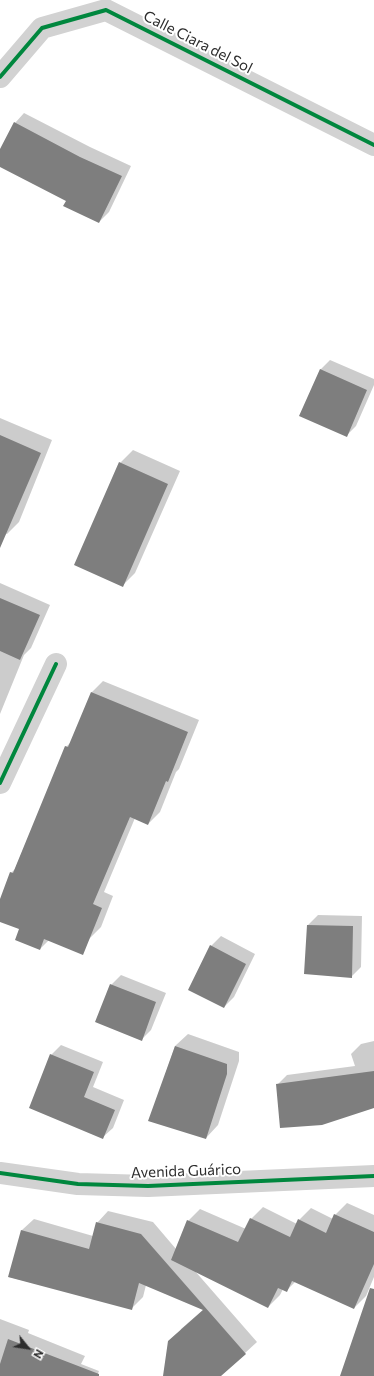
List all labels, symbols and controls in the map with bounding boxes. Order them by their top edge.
street label: Calle Ciara del Sol [141,7,255,77]
street label: Avenida Guárico [131,1160,241,1182]
north arrow [8,1328,48,1368]
text: N [31,1347,47,1361]

